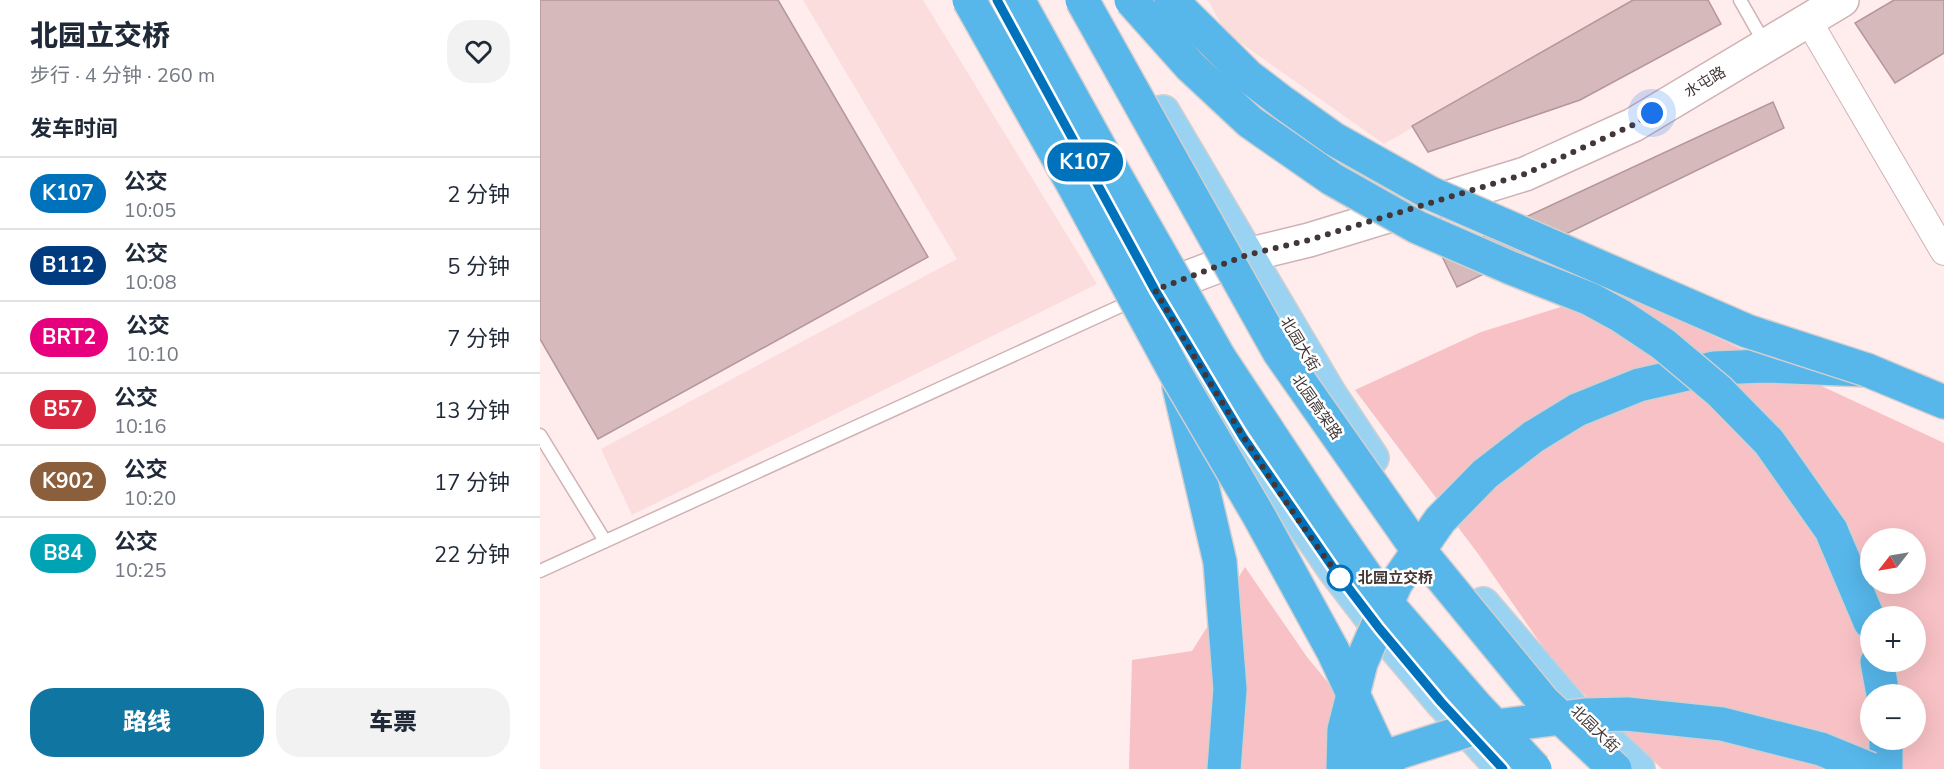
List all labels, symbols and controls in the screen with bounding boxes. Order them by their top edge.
text: 北园立交桥 [30,17,170,55]
button: heart [447,20,510,83]
text: 步行 · 4 分钟 · 260 m [30,62,215,89]
street label: 水屯路 [1681,62,1729,102]
your location [1637,98,1667,128]
text: 发车时间 [30,114,118,144]
line badge: K107 [1043,142,1127,182]
text: K107 [1059,148,1111,176]
text: 公交 [124,167,168,197]
text: K107 [42,179,94,207]
text: 2 分钟 [447,180,510,210]
text: 10:05 [124,197,176,224]
text: 公交 [124,239,168,269]
text: B112 [42,251,94,279]
text: 5 分钟 [447,252,510,282]
text: 10:08 [124,269,177,296]
text: 公交 [126,311,170,341]
street label: 北园大街 [1276,313,1324,375]
text: BRT2 [42,323,96,351]
text: 7 分钟 [447,324,510,354]
text: 10:10 [126,341,179,368]
street label: 北园高架路 [1287,371,1347,443]
text: 公交 [114,383,158,413]
text: B57 [43,395,83,423]
text: 13 分钟 [434,396,510,426]
text: 10:16 [114,413,167,440]
text: 公交 [124,455,168,485]
text: K902 [42,467,94,495]
text: 17 分钟 [434,468,510,498]
text: 10:20 [124,485,176,512]
text: 公交 [114,527,158,557]
north arrow [1860,528,1926,594]
map controls [1860,528,1926,750]
text: B84 [43,539,83,567]
text: 22 分钟 [434,540,510,570]
text: 10:25 [114,557,167,584]
marker: 北园立交桥 [1327,565,1353,591]
place label: 北园立交桥 [1358,568,1433,588]
button: + [1860,606,1926,672]
button: − [1860,684,1926,750]
button: 路线 [30,688,264,757]
button: 车票 [276,688,510,757]
street label: 北园大街 [1566,701,1624,757]

